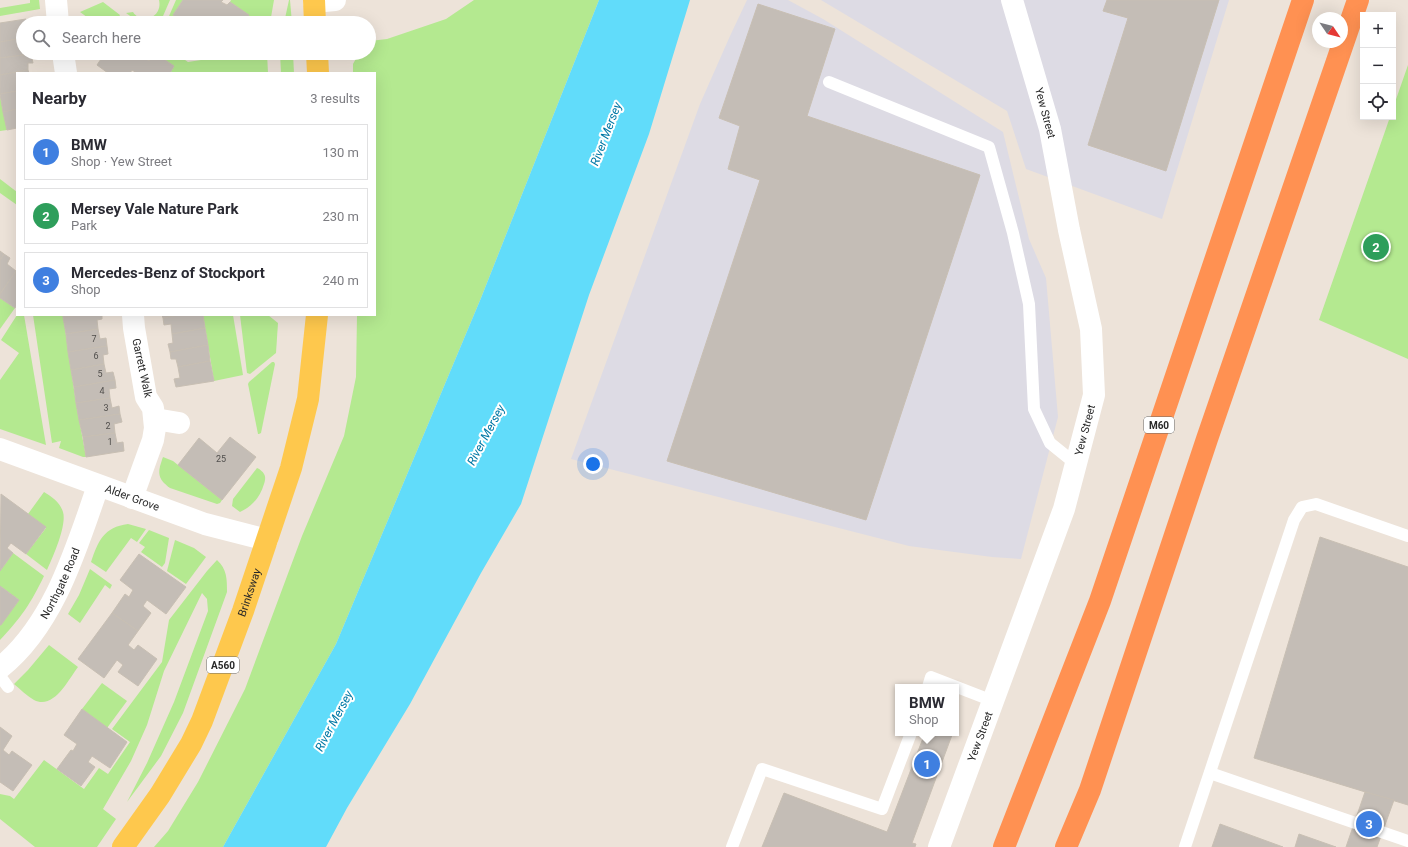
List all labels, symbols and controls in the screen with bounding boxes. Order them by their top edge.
north arrow [1312,12,1348,48]
map controls [1360,12,1396,120]
button: + [1360,12,1396,48]
search box [16,16,376,60]
icon: search [30,27,52,49]
text: Search here [62,29,141,47]
button: − [1360,48,1396,84]
button: locate [1360,84,1396,120]
street label: Yew Street [1032,86,1058,140]
text: Nearby [32,88,87,108]
text: 3 results [310,91,360,106]
water label: River Mersey [588,100,625,168]
text: BMW [71,136,107,154]
text: 1 [42,145,50,160]
text: 130 m [322,145,359,160]
text: Shop · Yew Street [71,154,172,169]
text: Mersey Vale Nature Park [71,200,238,218]
text: 2 [42,209,50,224]
text: 230 m [322,209,359,224]
text: Park [71,218,97,233]
pin: 2 [1363,232,1389,262]
text: Mercedes-Benz of Stockport [71,264,265,282]
text: 3 [42,273,50,288]
text: 240 m [322,273,359,288]
text: Shop [71,282,101,297]
house number: 7 [91,334,97,344]
street label: Garrett Walk [129,337,155,399]
house number: 6 [93,351,99,361]
house number: 5 [97,369,103,379]
house number: 4 [99,386,105,396]
water label: River Mersey [464,402,508,468]
house number: 3 [103,403,109,413]
street label: Yew Street [1072,403,1098,457]
road number: M60 [1144,417,1174,433]
house number: 2 [105,421,111,431]
house number: 1 [107,437,113,447]
house number: 25 [216,454,226,464]
your location [583,454,603,474]
street label: Alder Grove [103,482,161,513]
street label: Northgate Road [38,546,82,621]
street label: Brinksway [235,566,264,618]
road number: A560 [207,657,239,673]
popup [895,684,959,736]
water label: River Mersey [312,688,356,754]
text: BMW [909,694,945,712]
street label: Yew Street [965,709,995,763]
text: Shop [909,712,939,727]
pin: 1 [914,749,940,779]
pin: 3 [1356,809,1382,839]

